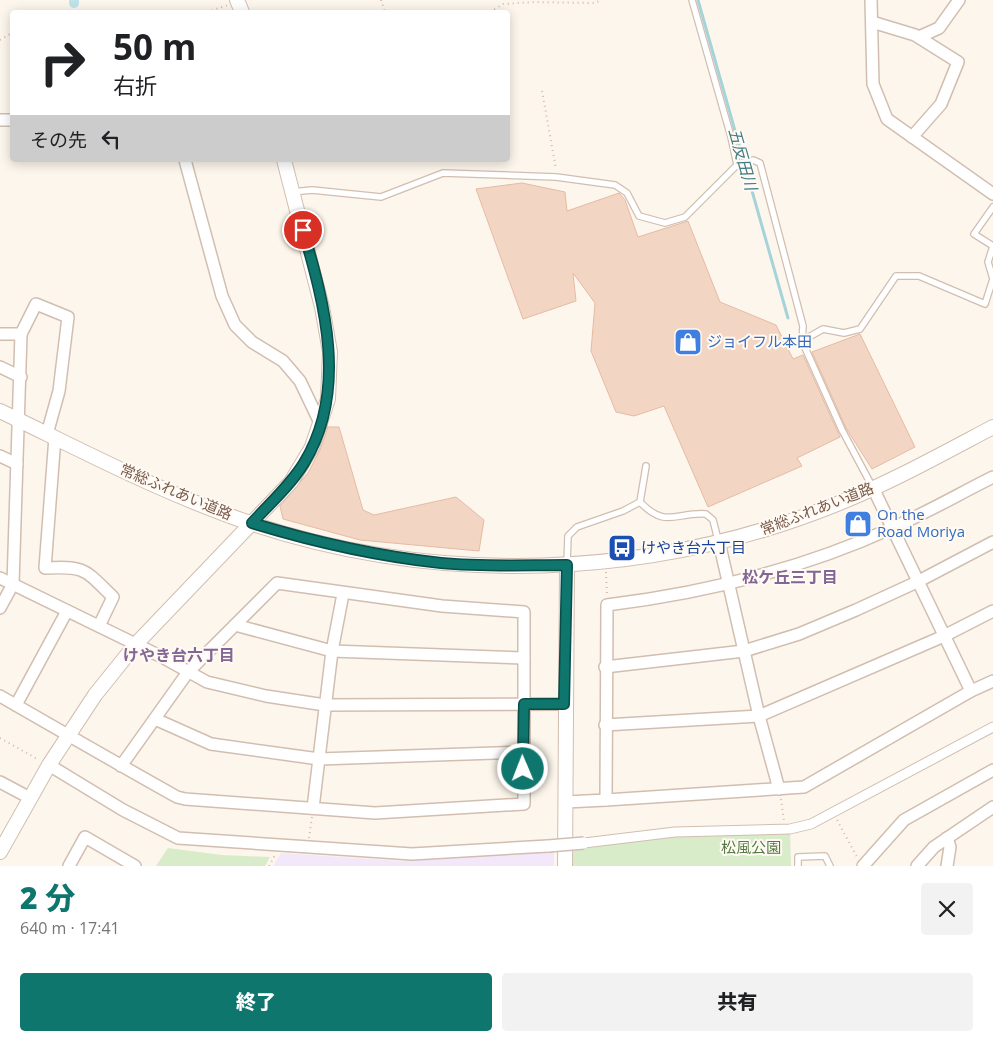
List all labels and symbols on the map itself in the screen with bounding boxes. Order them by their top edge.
water label: 五反田川 [724,125,763,195]
pin [282,209,324,251]
shop icon: ジョイフル本田 [673,327,703,357]
place label: ジョイフル本田 [707,331,812,351]
street label: 常総ふれあい道路 [117,458,236,524]
street label: 常総ふれあい道路 [757,477,876,539]
place label: On the Road Moriya [877,504,965,541]
shop icon: On the Road Moriya [843,509,873,539]
bus stop icon: けやき台六丁目 [607,533,637,563]
place label: けやき台六丁目 [641,537,746,557]
district label: 松ケ丘三丁目 [742,566,838,588]
district label: けやき台六丁目 [123,644,235,666]
position arrow [496,742,548,794]
park label: 松風公園 [721,837,781,857]

